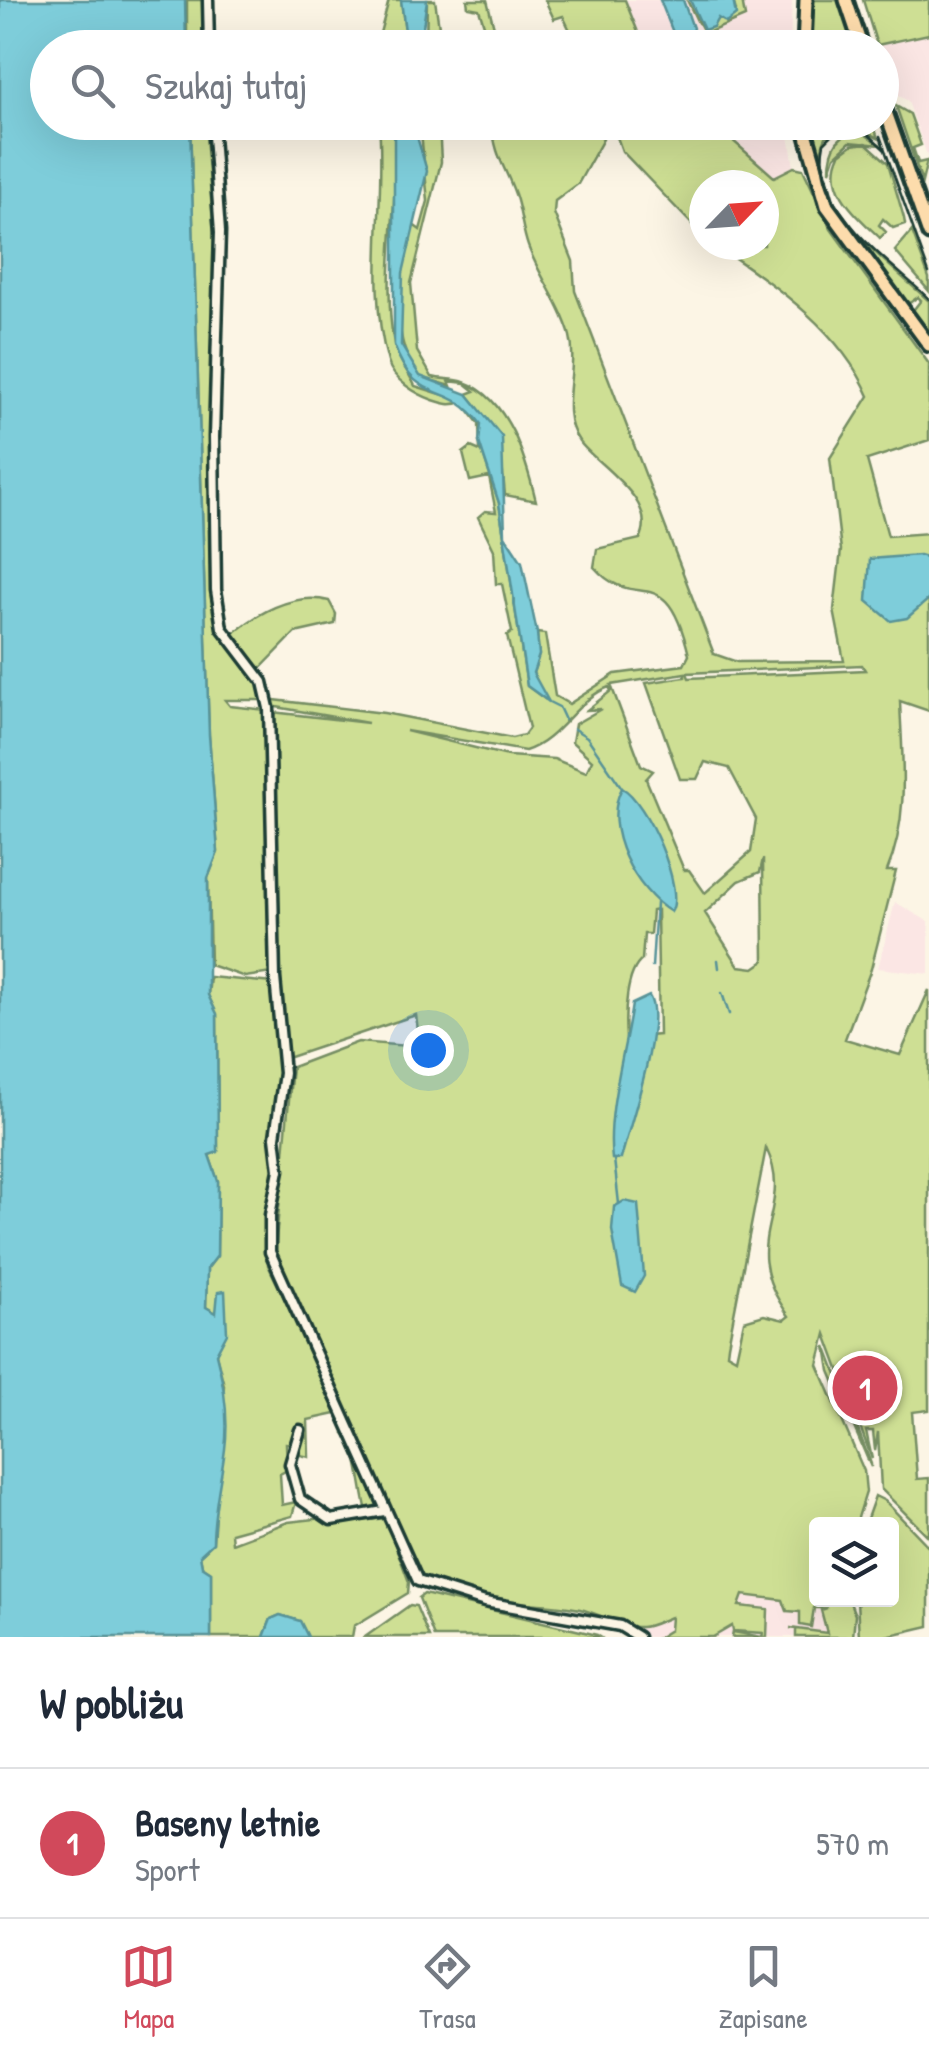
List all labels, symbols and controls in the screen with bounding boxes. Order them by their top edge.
search box [30,30,899,140]
icon: search [65,58,120,113]
text: Szukaj tutaj [145,59,307,111]
north arrow [689,170,779,260]
your location [403,1025,454,1076]
pin: 1 [832,1350,898,1426]
map controls [809,1517,899,1607]
button: layers [809,1517,899,1607]
text: W pobliżu [40,1674,183,1731]
text: Baseny letnie [135,1796,320,1848]
text: 1 [67,1822,78,1865]
text: 570 m [816,1822,889,1865]
text: Sport [135,1848,200,1891]
tab: Mapa [121,1939,176,2037]
tab: Trasa [419,1939,476,2037]
tab: Zapisane [719,1939,808,2037]

